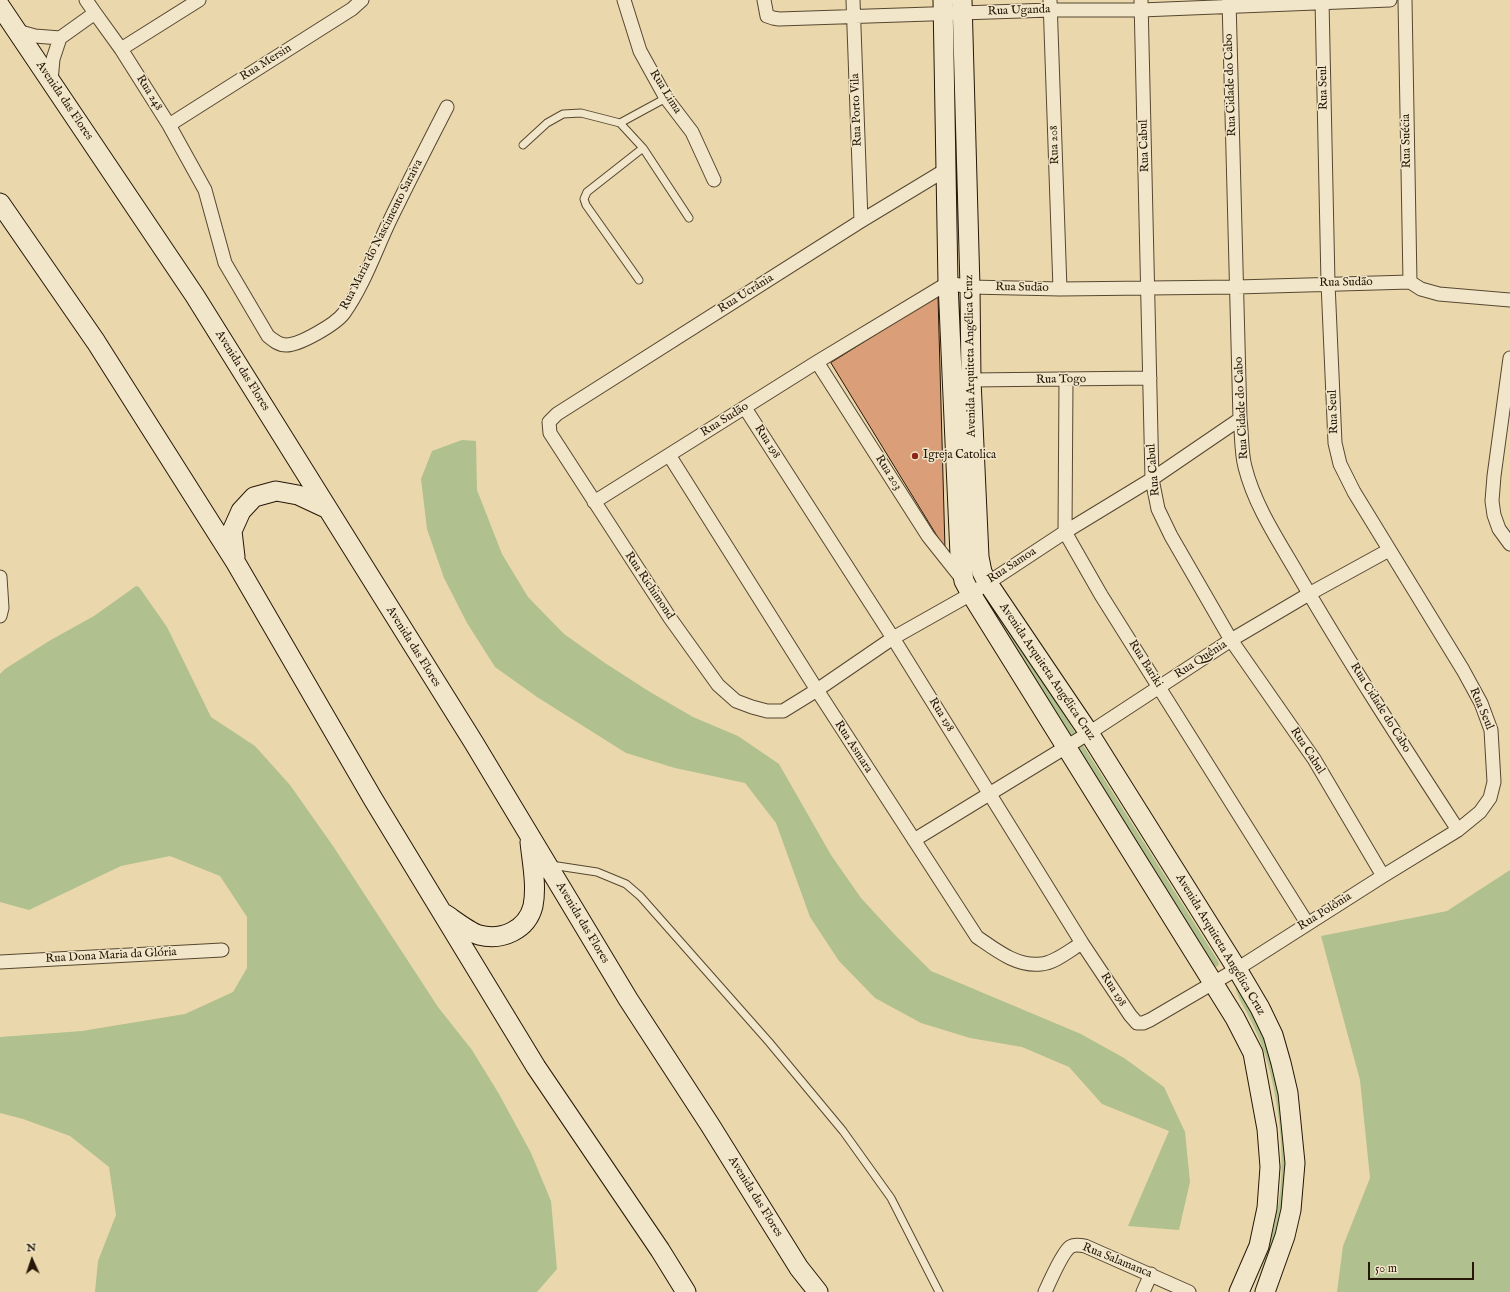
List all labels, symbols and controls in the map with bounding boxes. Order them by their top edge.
street label: Rua Uganda [987,3,1051,19]
street label: Rua Cidade do Cabo [1222,33,1240,137]
street label: Rua Mersin [238,42,294,84]
street label: Avenida das Flores [32,59,96,143]
street label: Rua Seul [1316,66,1332,110]
street label: Rua Lima [646,67,684,117]
street label: Rua 248 [132,73,166,113]
street label: Rua Porto Vila [849,73,865,147]
street label: Rua Suécia [1399,114,1415,168]
street label: Rua Cabul [1137,119,1153,173]
street label: Rua 208 [1047,125,1063,165]
street label: Rua Maria do Nascimento Saraiva [338,157,426,313]
street label: Rua Ucrânia [716,271,776,317]
street label: Avenida Arquiteta Angélica Cruz [962,275,980,437]
street label: Rua Sudão [1319,275,1373,291]
street label: Rua Sudão [995,280,1049,296]
street label: Avenida das Flores [211,328,273,414]
street label: Rua Cidade do Cabo [1232,356,1252,460]
street label: Rua Togo [1036,372,1086,388]
street label: Rua Seul [1326,390,1342,434]
street label: Rua Sudão [698,400,752,440]
street label: Rua 198 [751,422,783,462]
street label: Rua Cabul [1145,443,1163,497]
place label: Igreja Catolica [923,449,996,463]
marker: Igreja Catolica [910,451,920,461]
street label: Rua 203 [872,453,904,493]
street label: Rua Samoa [985,545,1039,587]
street label: Rua Richimond [621,549,677,623]
street label: Avenida Arquiteta Angélica Cruz [996,601,1098,743]
street label: Avenida das Flores [382,604,444,690]
street label: Rua Bariki [1125,638,1165,690]
street label: Rua Quênia [1172,638,1230,682]
street label: Rua Cidade do Cabo [1347,660,1413,756]
street label: Rua Seul [1466,686,1496,732]
street label: Rua 198 [925,695,957,735]
street label: Rua Asmara [831,718,875,776]
street label: Rua Cabul [1287,725,1327,777]
street label: Avenida Arquiteta Angélica Cruz [1172,872,1268,1018]
street label: Avenida das Flores [552,880,612,966]
street label: Rua Polônia [1295,890,1355,934]
street label: Rua Dona Maria da Glória [45,945,177,967]
street label: Rua 198 [1097,970,1129,1010]
street label: Avenida das Flores [724,1154,786,1240]
north arrow [12,1240,52,1280]
street label: Rua Salamanca [1080,1240,1154,1282]
text: N [26,1241,36,1255]
scale bar [1370,1254,1476,1280]
text: 50 m [1375,1261,1397,1276]

